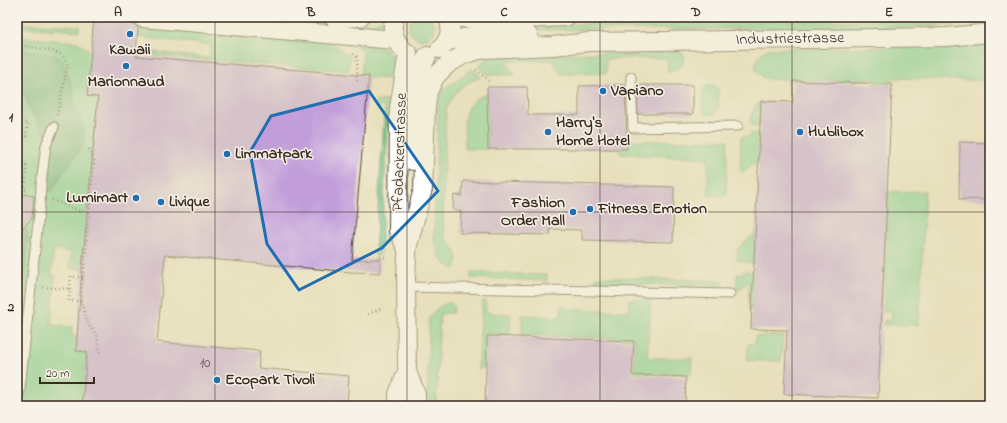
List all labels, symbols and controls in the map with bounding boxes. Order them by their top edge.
text: A [114,3,122,22]
text: B [306,3,316,22]
text: C [500,3,508,22]
text: D [690,3,701,22]
text: E [885,3,893,22]
street label: Industriestrasse [735,26,845,52]
marker: Kawaii [125,29,135,39]
place label: Kawaii [109,38,151,62]
marker: Marionnaud [121,61,131,71]
place label: Marionnaud [87,70,165,94]
place label: Vapiano [610,79,664,103]
marker: Vapiano [598,86,608,96]
street label: Pfadackerstrasse [386,91,414,212]
text: 1 [9,108,14,127]
place label: Harry's Home Hotel [556,111,630,153]
place label: Hublibox [808,120,864,144]
marker: Harry's Home Hotel [543,127,553,137]
marker: Hublibox [795,127,805,137]
place label: Limmatpark [235,142,313,166]
marker: Limmatpark [222,149,232,159]
place label: Lumimart [66,186,129,210]
place label: Livique [169,190,211,214]
place label: Fashion Order Mall [501,191,565,233]
marker: Lumimart [131,193,141,203]
marker: Livique [156,197,166,207]
place label: Fitness Emotion [597,197,707,221]
marker: Fitness Emotion [585,204,595,214]
marker: Fashion Order Mall [568,207,578,217]
text: 2 [7,298,15,317]
house number: 10 [200,353,210,374]
scale bar [40,359,94,385]
text: 20 m [46,365,69,383]
place label: Ecopark Tivoli [225,368,315,392]
marker: Ecopark Tivoli [212,375,222,385]

